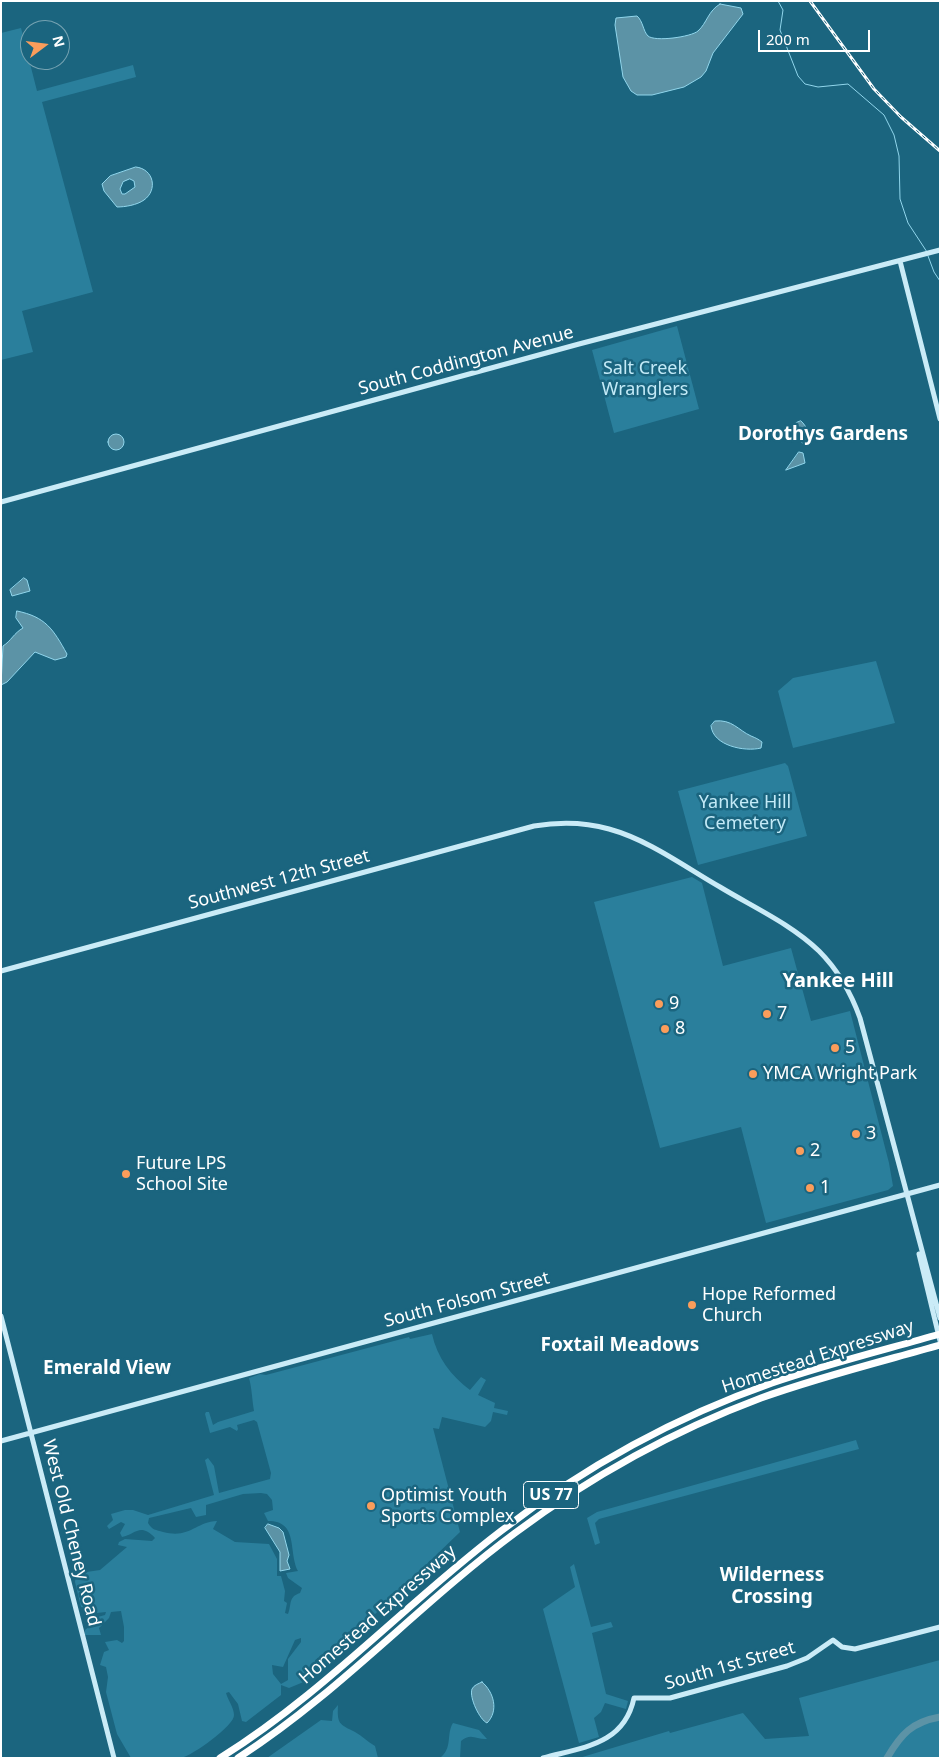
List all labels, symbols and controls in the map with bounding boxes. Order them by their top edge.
north arrow [20,20,70,70]
scale bar [761,20,874,52]
text: 200 m [766,29,810,49]
text: N [48,33,70,49]
street label: South Coddington Avenue [356,322,576,400]
park label: Salt Creek Wranglers [602,358,688,400]
district label: Dorothys Gardens [738,424,908,446]
park label: Yankee Hill Cemetery [699,792,791,834]
street label: Southwest 12th Street [186,845,372,915]
district label: Yankee Hill [782,969,894,993]
place label: 9 [669,993,679,1015]
marker: 9 [653,998,665,1010]
place label: 7 [777,1003,787,1025]
marker: 7 [761,1008,773,1020]
place label: 8 [675,1018,685,1040]
marker: 8 [659,1023,671,1035]
place label: 5 [845,1037,855,1059]
marker: 5 [829,1042,841,1054]
place label: YMCA Wright Park [763,1063,917,1085]
marker: YMCA Wright Park [747,1068,759,1080]
place label: 3 [866,1123,876,1145]
marker: 3 [850,1128,862,1140]
place label: 2 [810,1140,820,1162]
marker: 2 [794,1145,806,1157]
place label: Future LPS School Site [136,1153,228,1196]
marker: Future LPS School Site [120,1168,132,1180]
place label: 1 [820,1177,830,1199]
marker: 1 [804,1182,816,1194]
street label: South Folsom Street [382,1268,552,1332]
place label: Hope Reformed Church [702,1284,836,1326]
marker: Hope Reformed Church [686,1299,698,1311]
street label: Homestead Expressway [719,1316,917,1398]
district label: Foxtail Meadows [541,1335,699,1357]
district label: Emerald View [43,1358,171,1380]
street label: West Old Cheney Road [37,1437,105,1629]
road number: US 77 [524,1482,578,1508]
place label: Optimist Youth Sports Complex [381,1485,514,1528]
marker: Optimist Youth Sports Complex [365,1500,377,1512]
street label: Homestead Expressway [295,1541,461,1689]
district label: Wilderness Crossing [720,1565,824,1609]
street label: South 1st Street [662,1637,798,1695]

